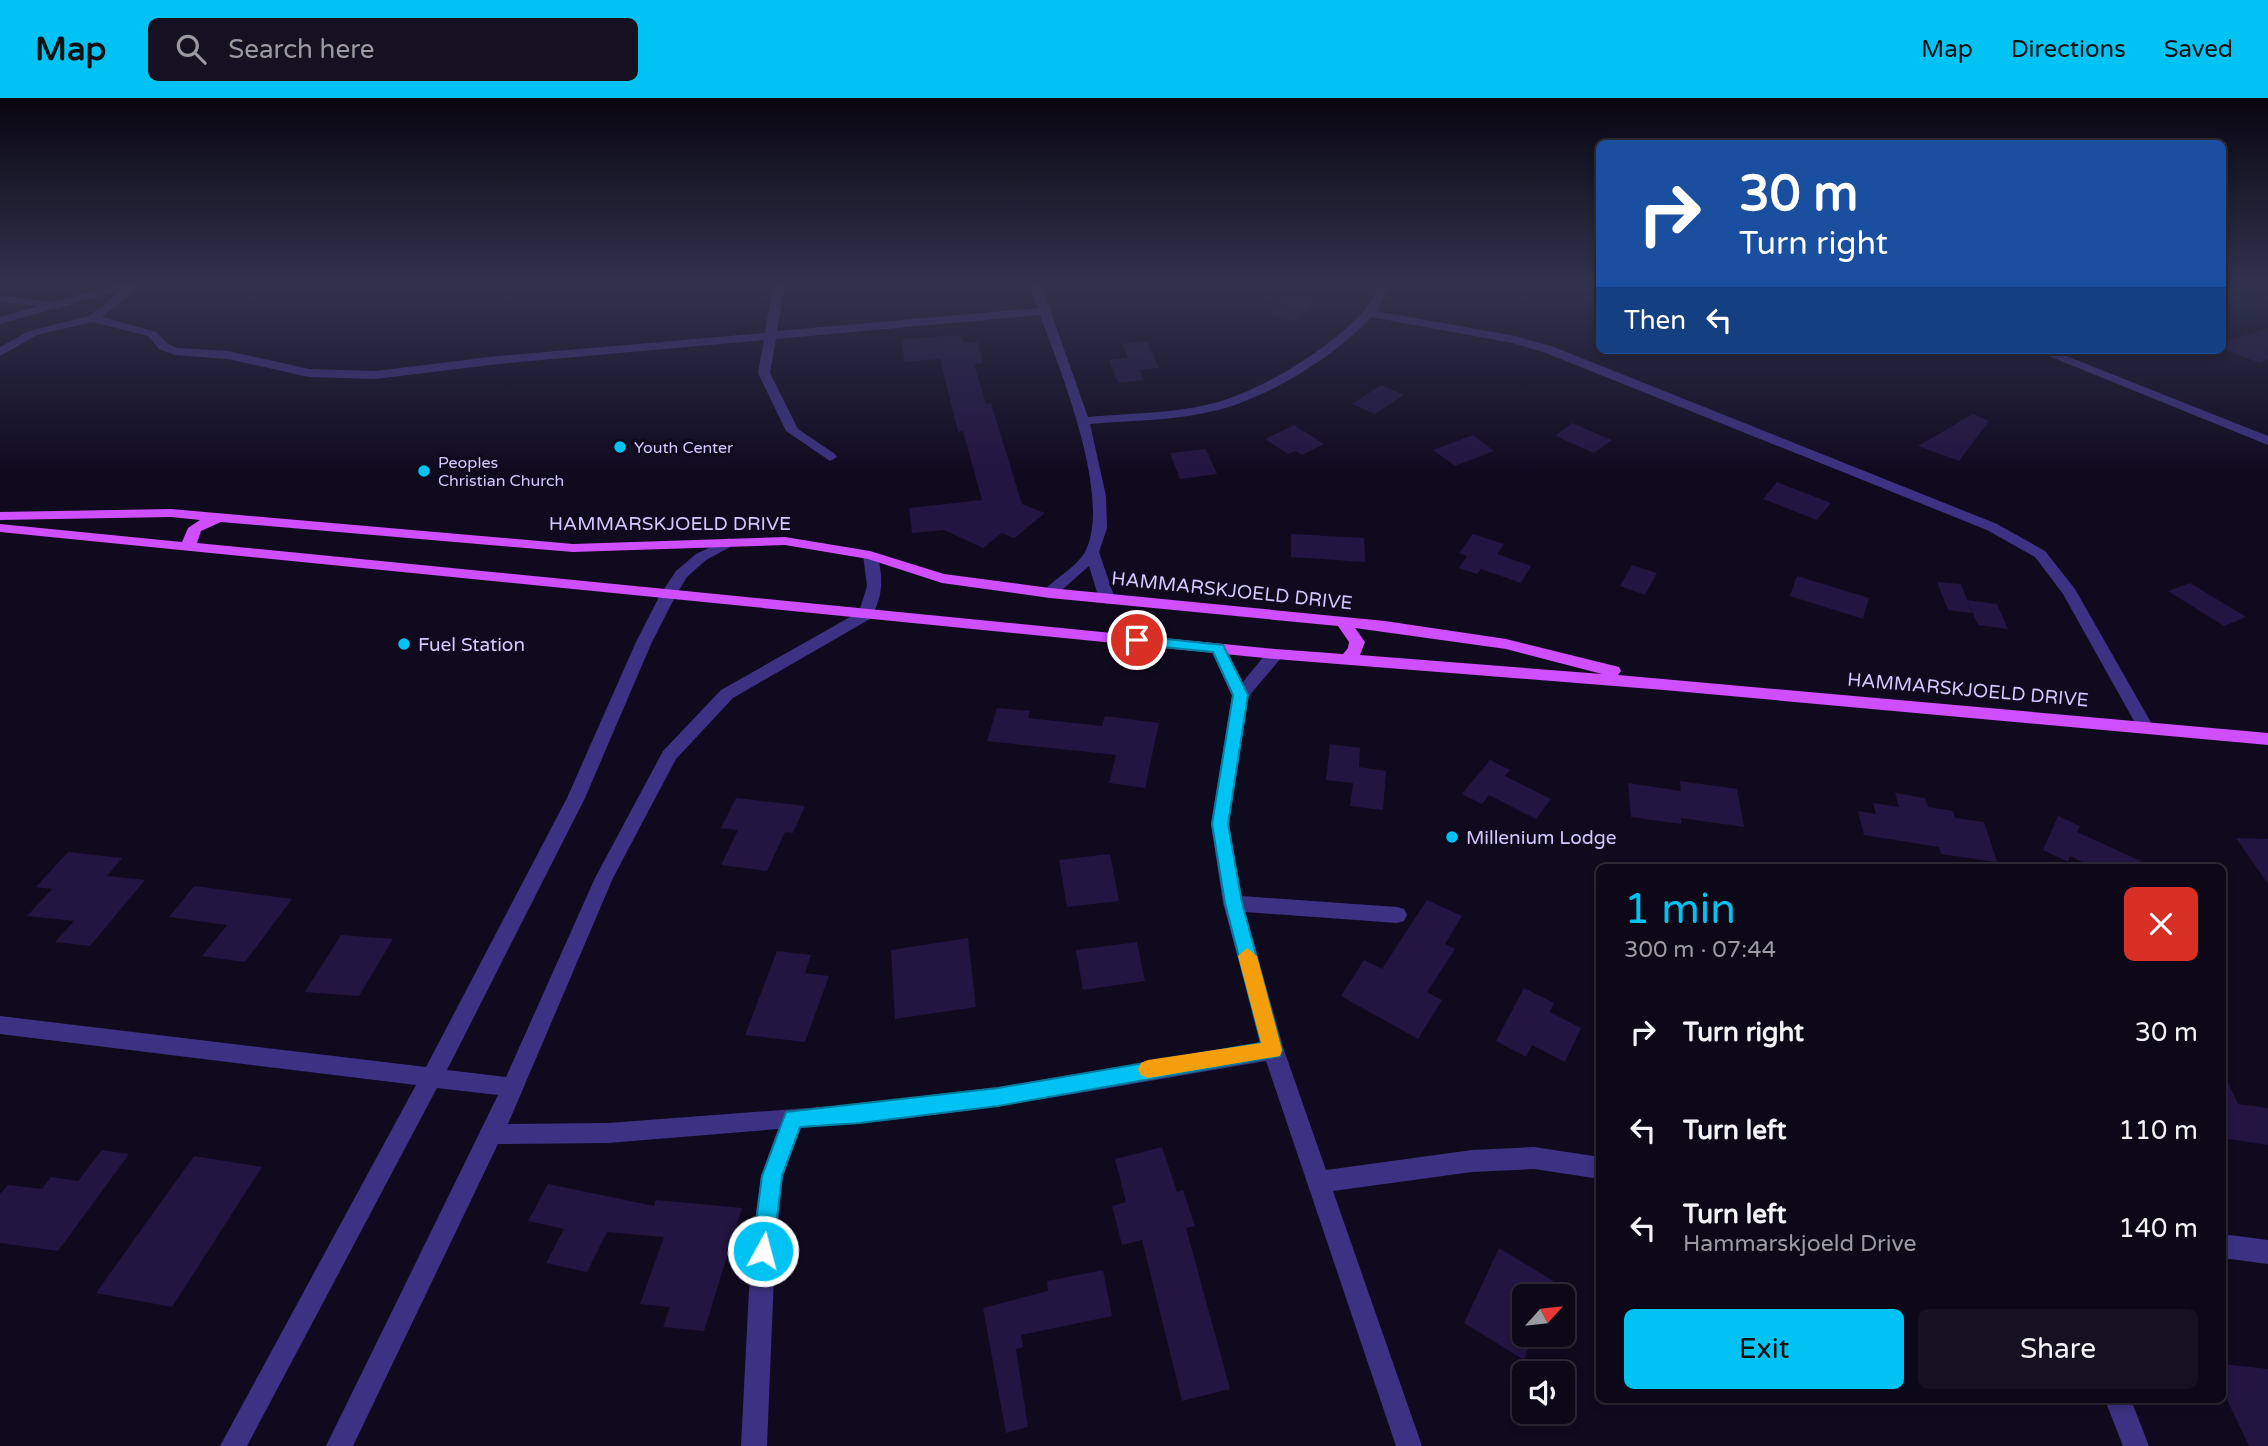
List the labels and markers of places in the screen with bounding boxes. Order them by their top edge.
place label: Youth Center [634,438,734,458]
marker: Youth Center [612,439,628,455]
place label: Peoples Christian Church [438,453,564,491]
marker: Peoples Christian Church [416,463,432,479]
pin [1107,610,1167,670]
place label: Fuel Station [418,634,525,656]
marker: Fuel Station [396,636,412,652]
place label: Millenium Lodge [1466,827,1617,849]
marker: Millenium Lodge [1444,829,1460,845]

